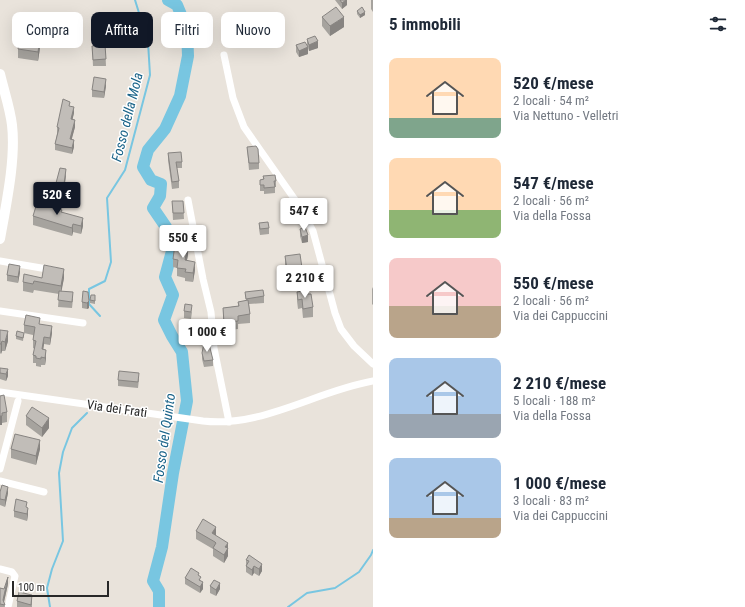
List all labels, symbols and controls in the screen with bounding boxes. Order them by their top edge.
chip: Compra [12,12,83,48]
chip: Affitta [91,12,153,48]
chip: Filtri [161,12,213,48]
chip: Nuovo [221,12,285,48]
icon: filters [707,13,729,35]
text: 5 immobili [389,14,461,34]
water label: Fosso della Mola [108,71,146,163]
text: 520 €/mese [513,73,594,93]
icon: home [421,74,469,122]
text: 2 locali · 54 m² [513,93,589,108]
text: Via Nettuno - Velletri [513,108,619,123]
text: 547 €/mese [513,173,594,193]
icon: home [421,174,469,222]
pin: 520 € [29,182,85,216]
text: 520 € [42,187,72,202]
text: 2 locali · 56 m² [513,193,589,208]
pin: 547 € [276,198,332,232]
text: 547 € [289,203,319,218]
text: Via della Fossa [513,208,591,223]
pin: 550 € [155,225,211,259]
text: 550 € [168,230,198,245]
pin: 2 210 € [268,265,342,299]
text: 2 210 € [286,270,324,285]
text: 550 €/mese [513,273,594,293]
icon: home [421,274,469,322]
text: 2 locali · 56 m² [513,293,589,308]
text: Via dei Cappuccini [513,308,608,323]
pin: 1 000 € [170,319,244,353]
text: 1 000 € [188,324,226,339]
text: 2 210 €/mese [513,373,606,393]
icon: home [421,374,469,422]
water label: Fosso del Quinto [150,392,178,484]
text: 5 locali · 188 m² [513,393,596,408]
street label: Via dei Frati [86,397,148,420]
text: Via della Fossa [513,408,591,423]
text: 1 000 €/mese [513,473,606,493]
icon: home [421,474,469,522]
text: 3 locali · 83 m² [513,493,589,508]
text: Via dei Cappuccini [513,508,608,523]
scale bar [12,579,109,598]
text: 100 m [18,581,45,594]

